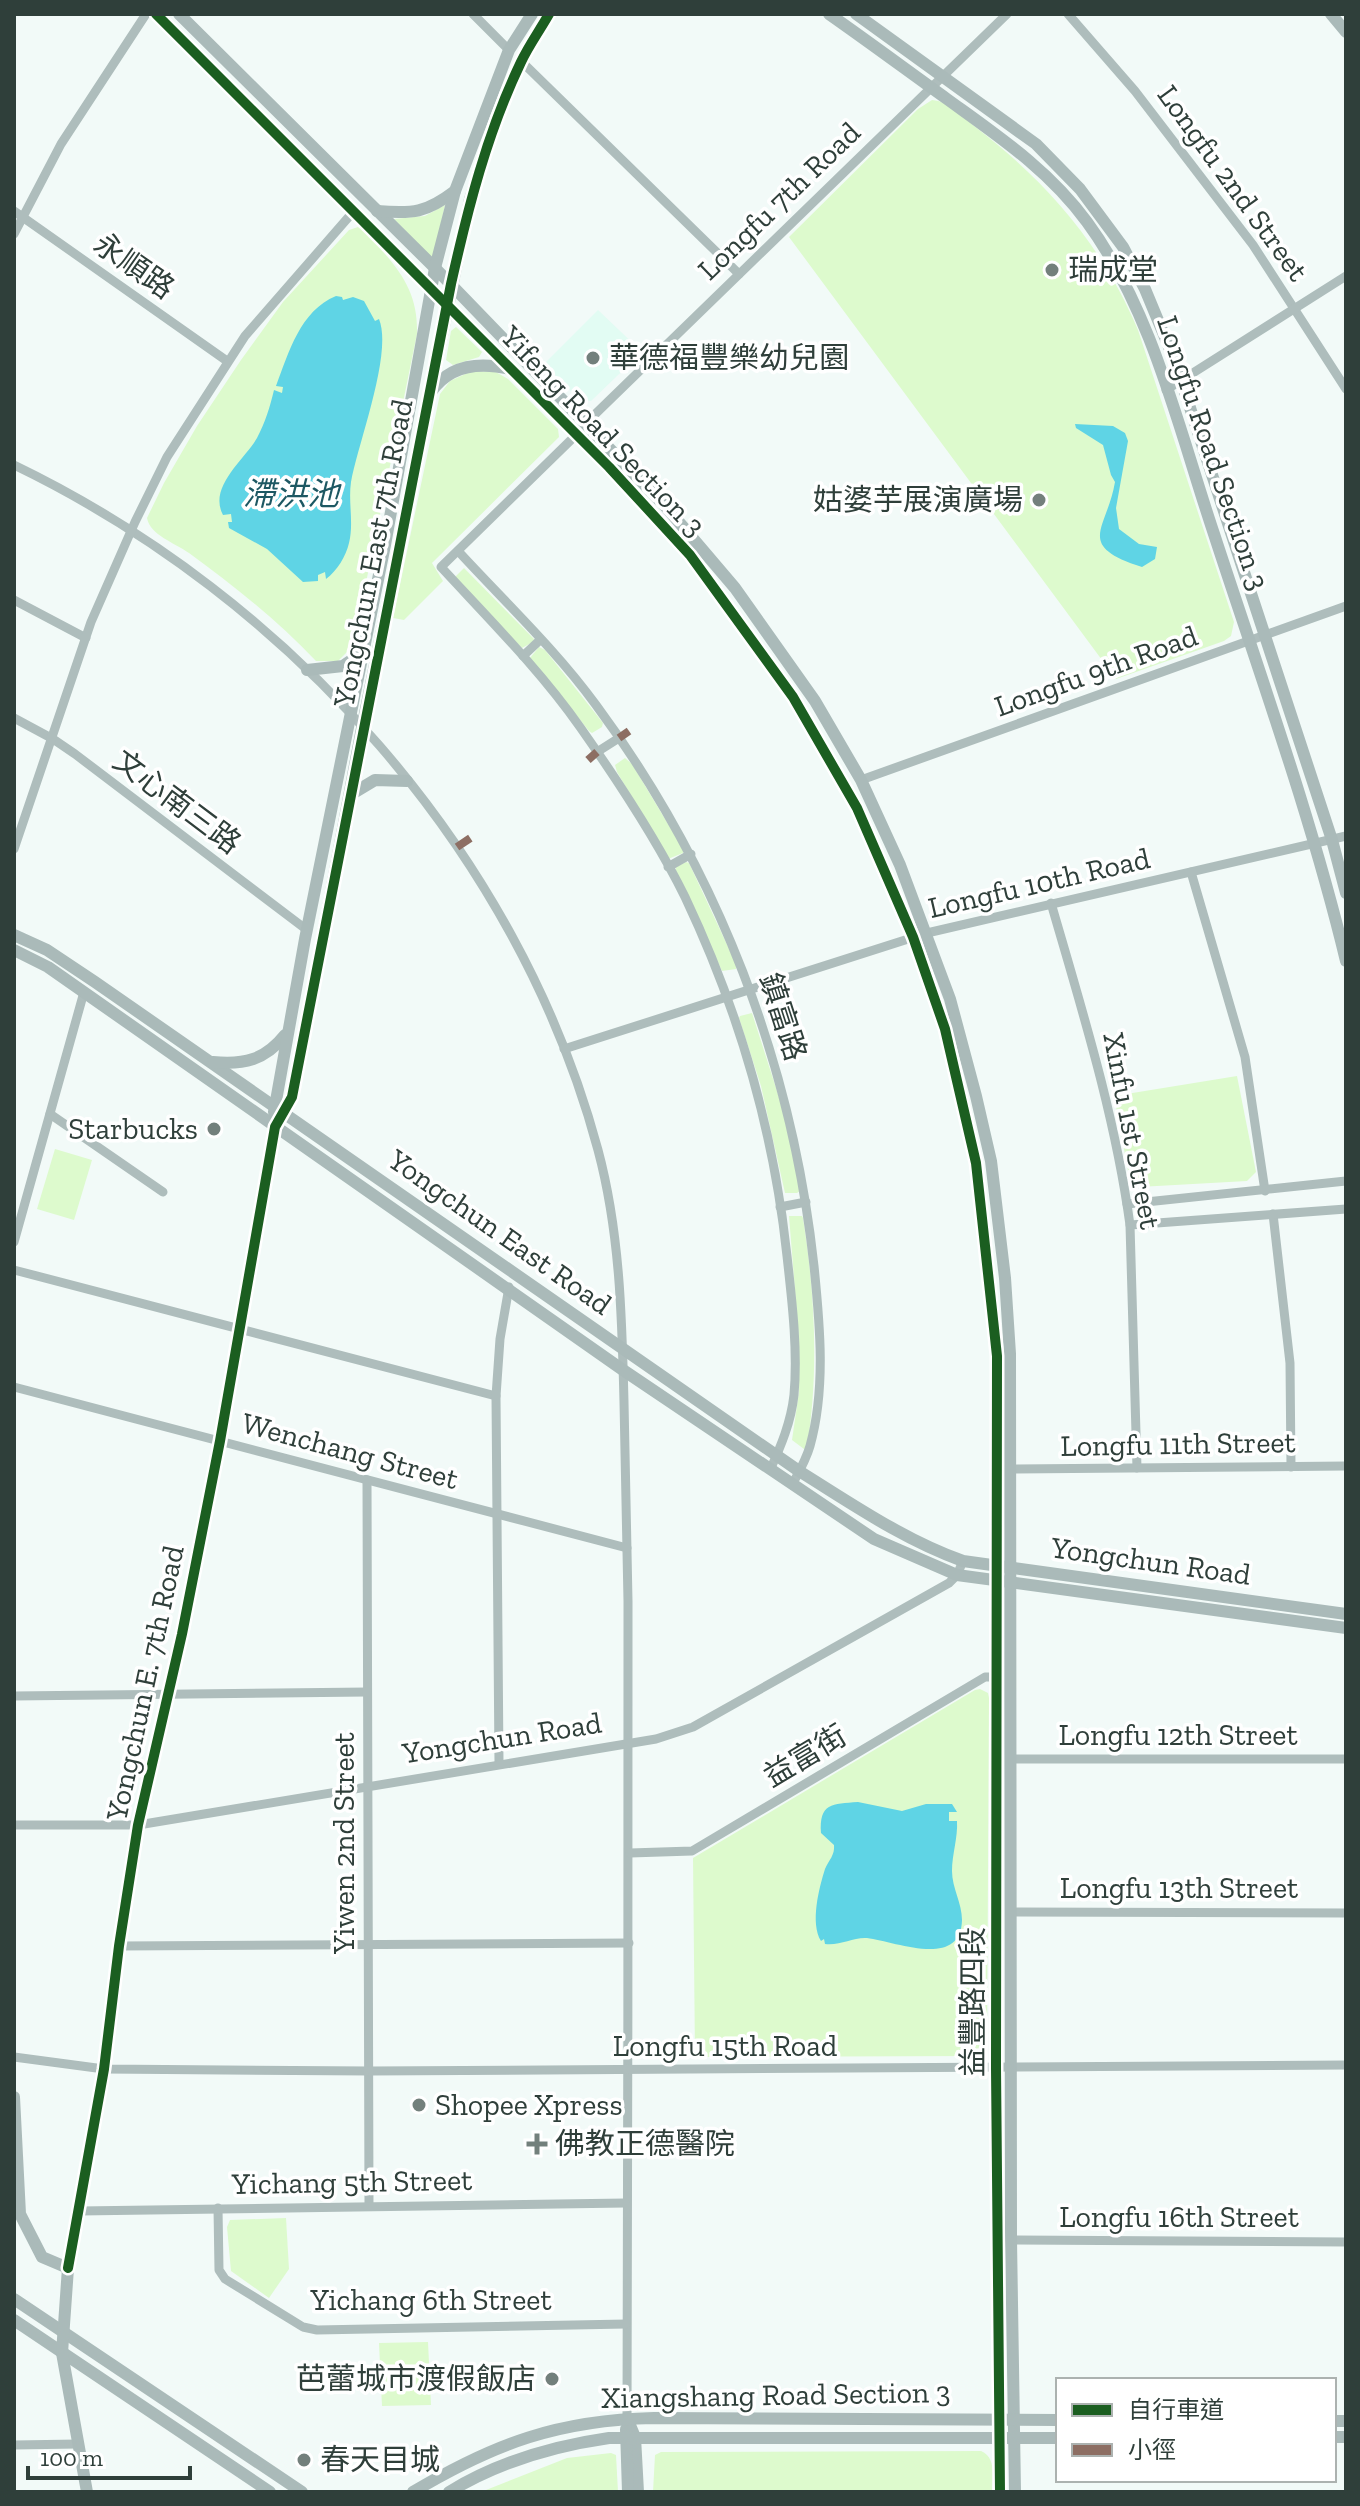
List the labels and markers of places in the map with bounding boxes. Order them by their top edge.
place label: 瑞成堂 [1068,252,1158,288]
marker: 瑞成堂 [1043,261,1061,279]
place label: 華德福豐樂幼兒園 [609,340,849,376]
marker: 華德福豐樂幼兒園 [584,349,602,367]
place label: 姑婆芋展演廣場 [813,482,1023,518]
marker: 姑婆芋展演廣場 [1030,491,1048,509]
place label: Starbucks [68,1111,198,1147]
marker: Starbucks [205,1120,223,1138]
place label: Shopee Xpress [435,2087,623,2123]
marker: Shopee Xpress [410,2096,428,2114]
place label: 佛教正德醫院 [555,2126,735,2162]
marker: 佛教正德醫院 [526,2133,548,2155]
place label: 芭蕾城市渡假飯店 [296,2361,536,2397]
marker: 芭蕾城市渡假飯店 [543,2370,561,2388]
place label: 春天目城 [320,2442,440,2478]
marker: 春天目城 [295,2451,313,2469]

